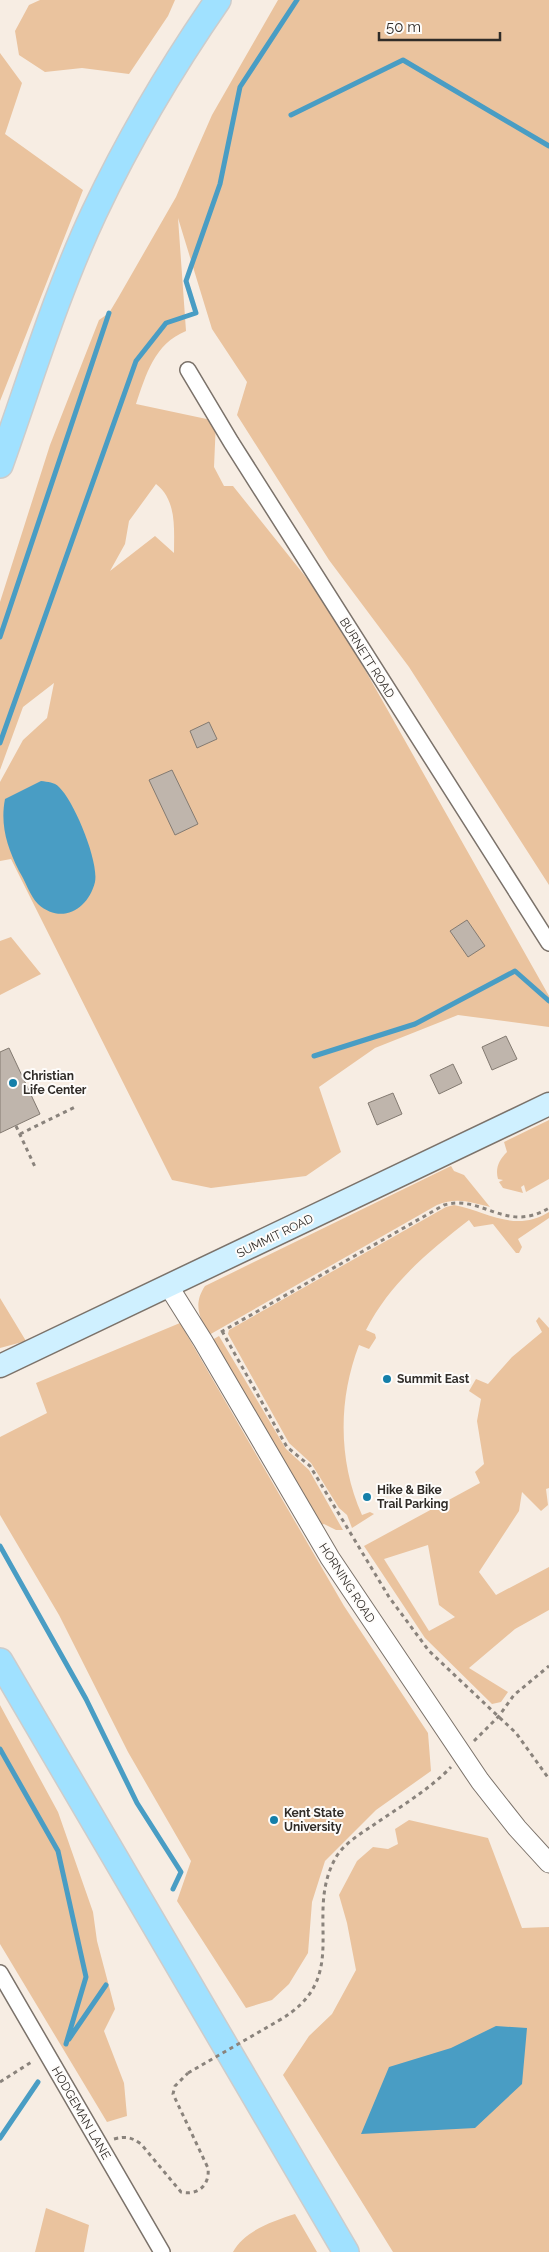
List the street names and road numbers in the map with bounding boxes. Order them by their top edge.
street label: BURNETT ROAD [337,615,398,701]
street label: SUMMIT ROAD [234,1211,316,1261]
street label: HORNING ROAD [316,1541,378,1626]
street label: HODGEMAN LANE [49,2064,113,2162]

